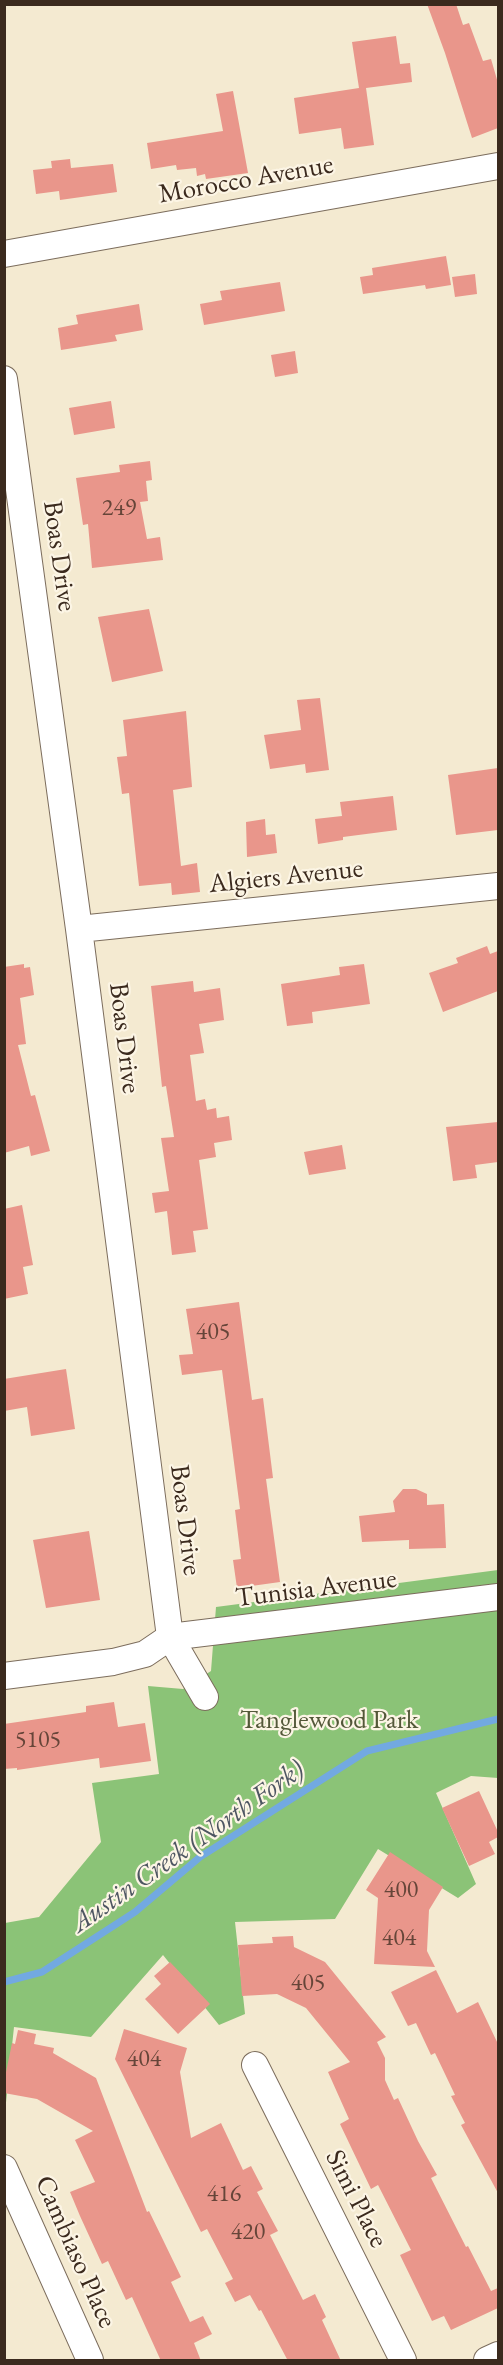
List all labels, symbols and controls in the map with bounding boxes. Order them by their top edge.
street label: Morocco Avenue [156,149,336,211]
house number: 249 [102,494,136,522]
street label: Boas Drive [35,499,83,613]
street label: Algiers Avenue [207,853,365,901]
street label: Boas Drive [101,981,147,1095]
house number: 405 [196,1318,230,1346]
street label: Boas Drive [162,1463,208,1577]
street label: Tunisia Avenue [234,1563,398,1615]
park label: Tanglewood Park [240,1705,418,1737]
house number: 5105 [15,1726,61,1754]
water label: Austin Creek (North Fork) [65,1754,311,1940]
house number: 400 [384,1876,418,1904]
house number: 404 [382,1924,416,1952]
house number: 405 [291,1969,325,1997]
house number: 404 [127,2045,161,2073]
street label: Simi Place [318,2145,394,2253]
street label: Cambiaso Place [27,2171,123,2333]
house number: 416 [207,2180,241,2208]
house number: 420 [231,2218,265,2246]

